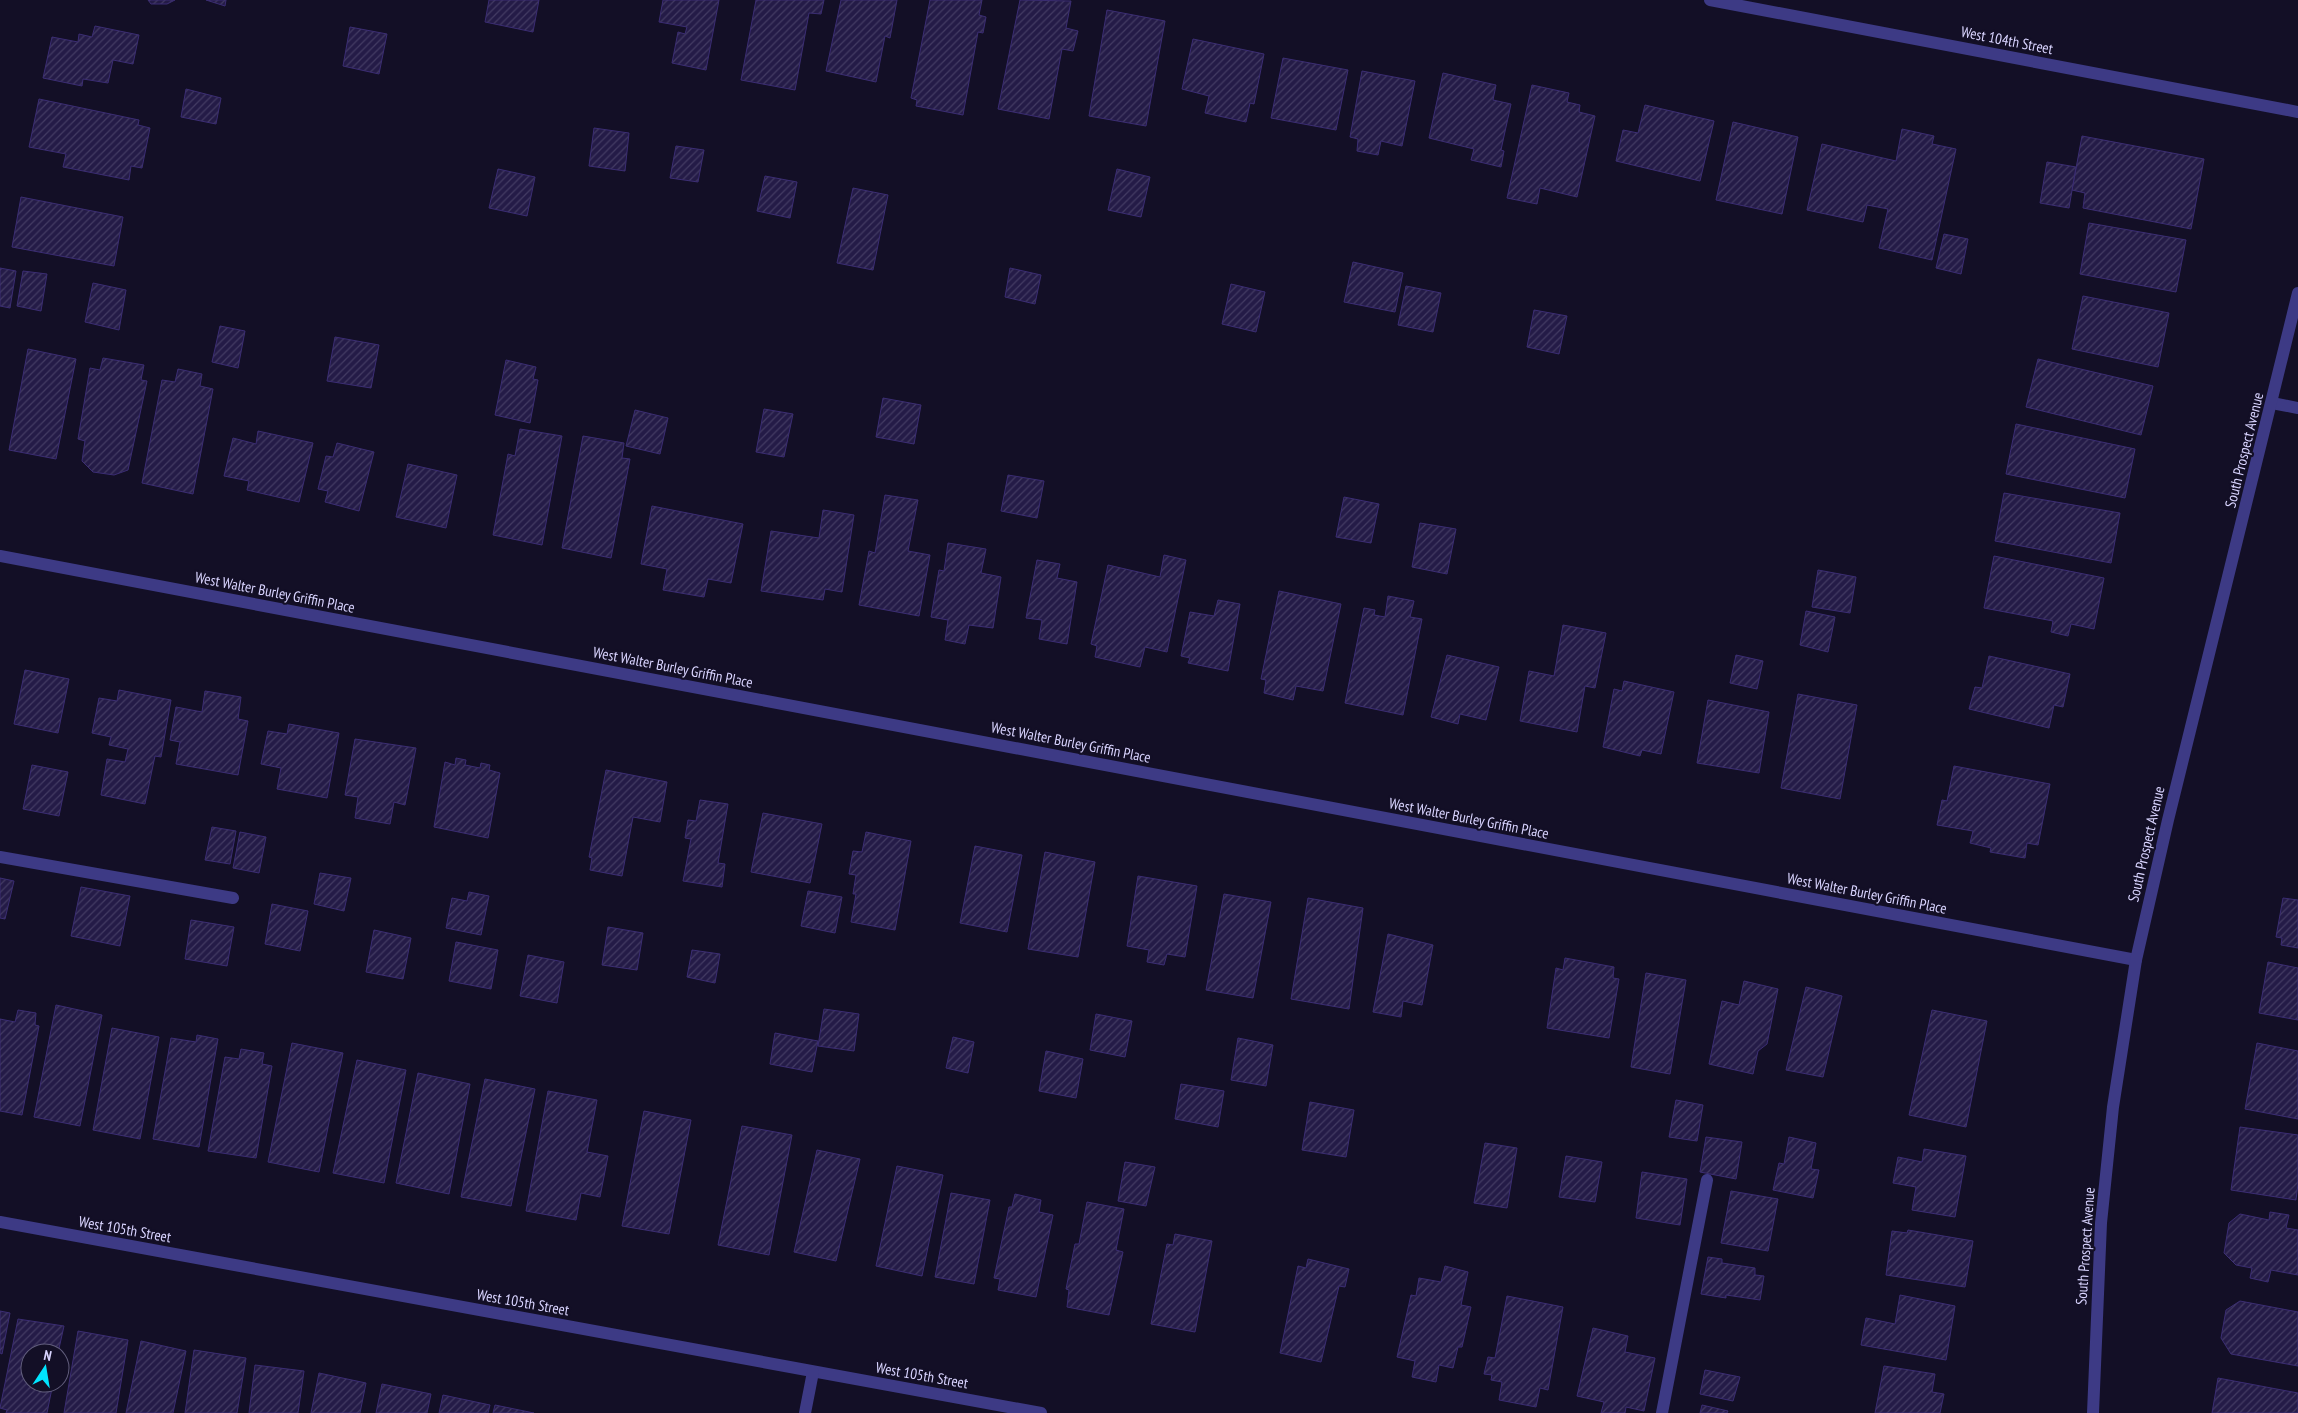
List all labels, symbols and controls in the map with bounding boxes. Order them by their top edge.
street label: West 104th Street [1959,22,2055,58]
street label: South Prospect Avenue [2220,390,2268,510]
street label: West Walter Burley Griffin Place [193,567,357,617]
street label: West Walter Burley Griffin Place [591,642,755,692]
street label: West Walter Burley Griffin Place [989,717,1153,767]
street label: South Prospect Avenue [2123,784,2169,904]
street label: West Walter Burley Griffin Place [1387,793,1551,843]
street label: West Walter Burley Griffin Place [1785,868,1949,918]
street label: South Prospect Avenue [2071,1186,2099,1306]
street label: West 105th Street [77,1212,173,1246]
street label: West 105th Street [475,1285,571,1319]
north arrow [20,1343,70,1393]
text: N [42,1346,53,1365]
street label: West 105th Street [874,1358,970,1392]

